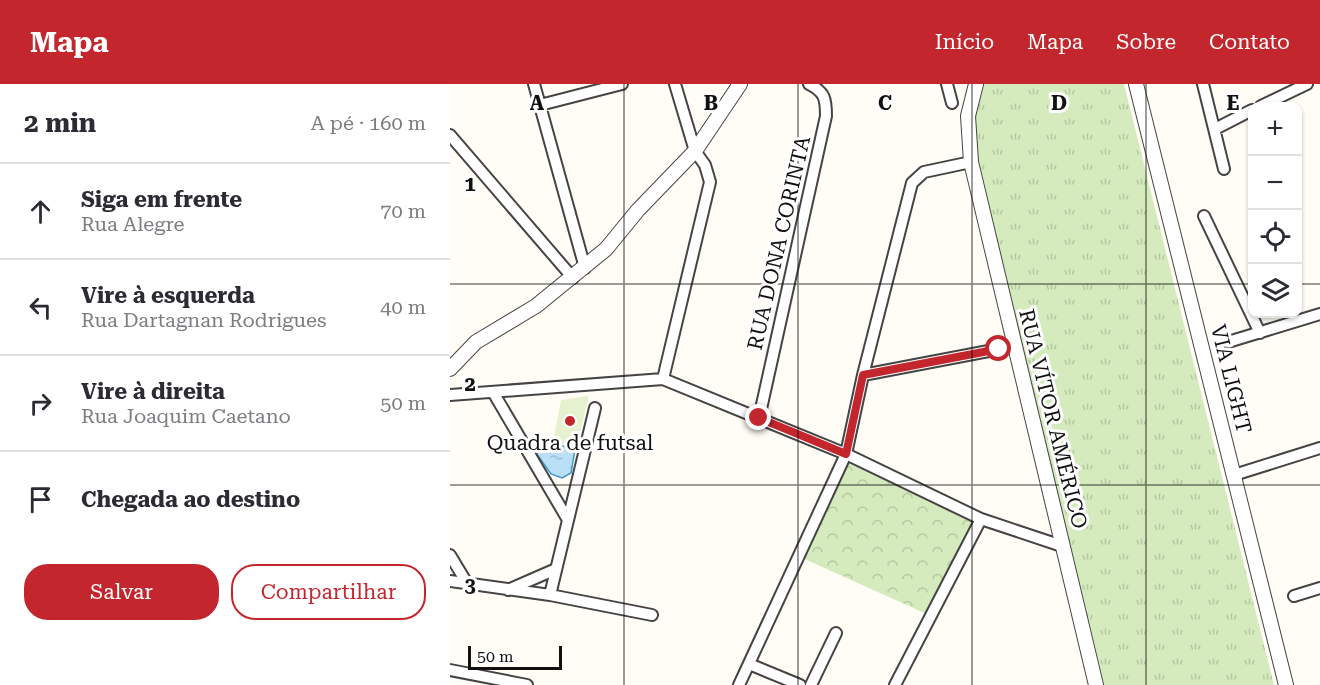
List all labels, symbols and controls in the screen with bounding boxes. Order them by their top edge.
text: Mapa [30,26,109,59]
text: Início [935,30,994,54]
text: Mapa [1027,30,1083,54]
text: Sobre [1116,30,1176,54]
text: Contato [1209,30,1290,54]
text: A [530,91,545,115]
text: B [704,91,718,115]
text: C [878,91,892,115]
text: D [1051,91,1067,115]
text: E [1227,91,1240,115]
map controls [1248,102,1302,318]
button: + [1248,102,1302,156]
text: 2 min [24,108,96,138]
text: A pé · 160 m [311,111,426,135]
street label: RUA DONA CORINTA [743,133,815,352]
button: − [1248,156,1302,210]
text: 1 [464,172,476,196]
text: Siga em frente [81,187,242,212]
icon: ahead [24,195,57,228]
text: 70 m [380,199,426,223]
button: locate [1248,210,1302,264]
text: Rua Alegre [81,212,185,236]
button: layers [1248,264,1302,318]
text: Vire à esquerda [81,283,255,308]
icon: left [24,291,57,324]
text: 40 m [380,295,426,319]
street label: RUA VÍTOR AMÉRICO [1014,306,1093,531]
text: Rua Dartagnan Rodrigues [81,308,327,332]
street label: VIA LIGHT [1206,322,1256,436]
route start [985,335,1011,361]
text: 2 [464,372,476,396]
text: Vire à direita [81,379,225,404]
icon: right [24,387,57,420]
text: 50 m [380,391,426,415]
text: Rua Joaquim Caetano [81,404,291,428]
route end [745,404,771,430]
marker: Quadra de futsal [563,414,577,428]
place label: Quadra de futsal [487,431,654,455]
icon: arrive [24,483,57,516]
text: Chegada ao destino [81,487,300,512]
button: Salvar [24,564,219,620]
button: Compartilhar [231,564,426,620]
text: 3 [464,573,476,597]
scale bar [468,643,562,670]
text: 50 m [477,647,514,666]

